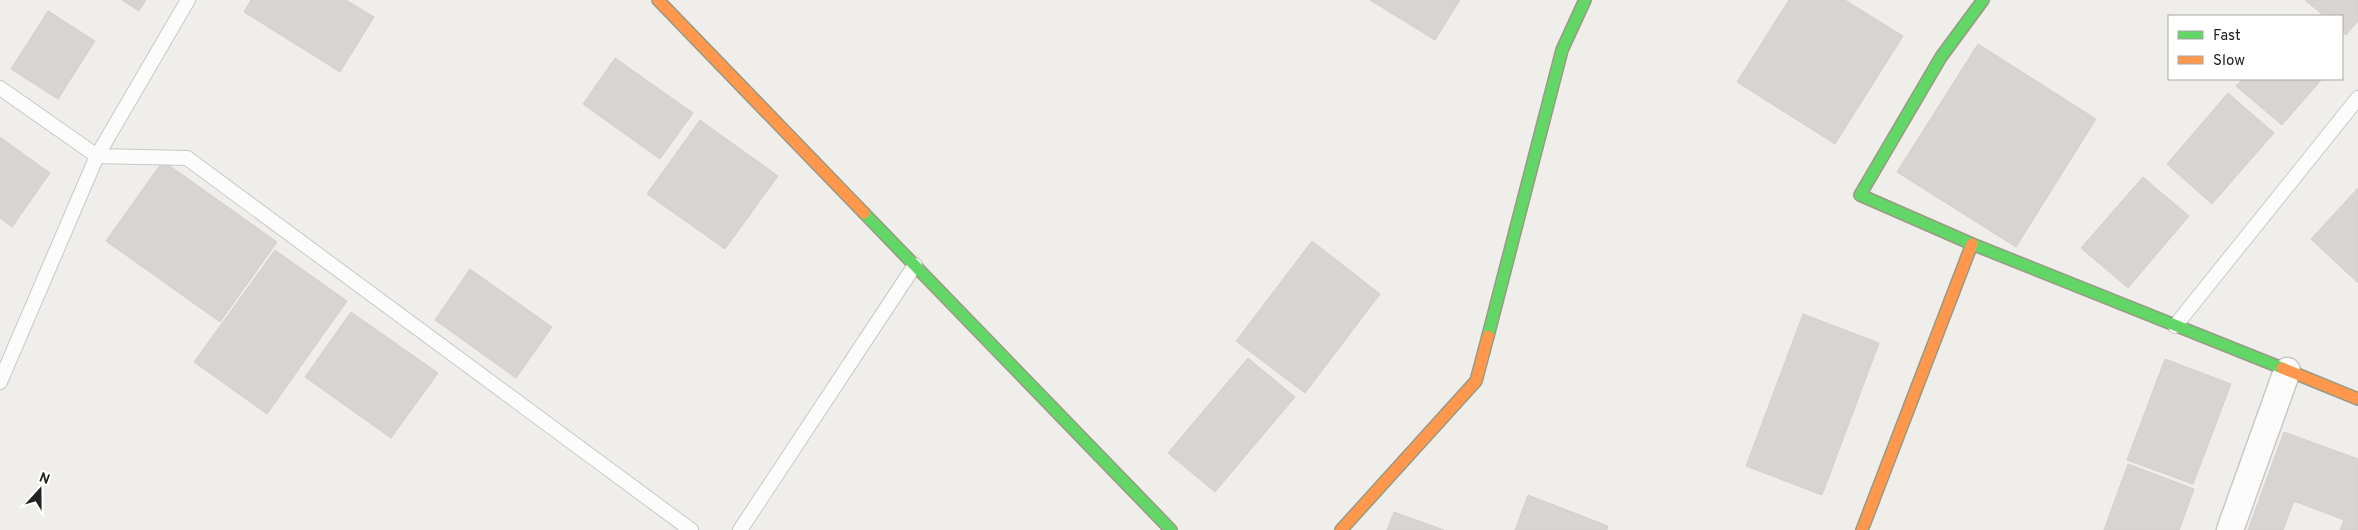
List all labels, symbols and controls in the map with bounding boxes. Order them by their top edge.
legend [2168,15,2343,80]
text: Fast [2213,27,2241,46]
text: Slow [2213,52,2245,71]
north arrow [15,465,65,515]
text: N [36,470,52,489]

